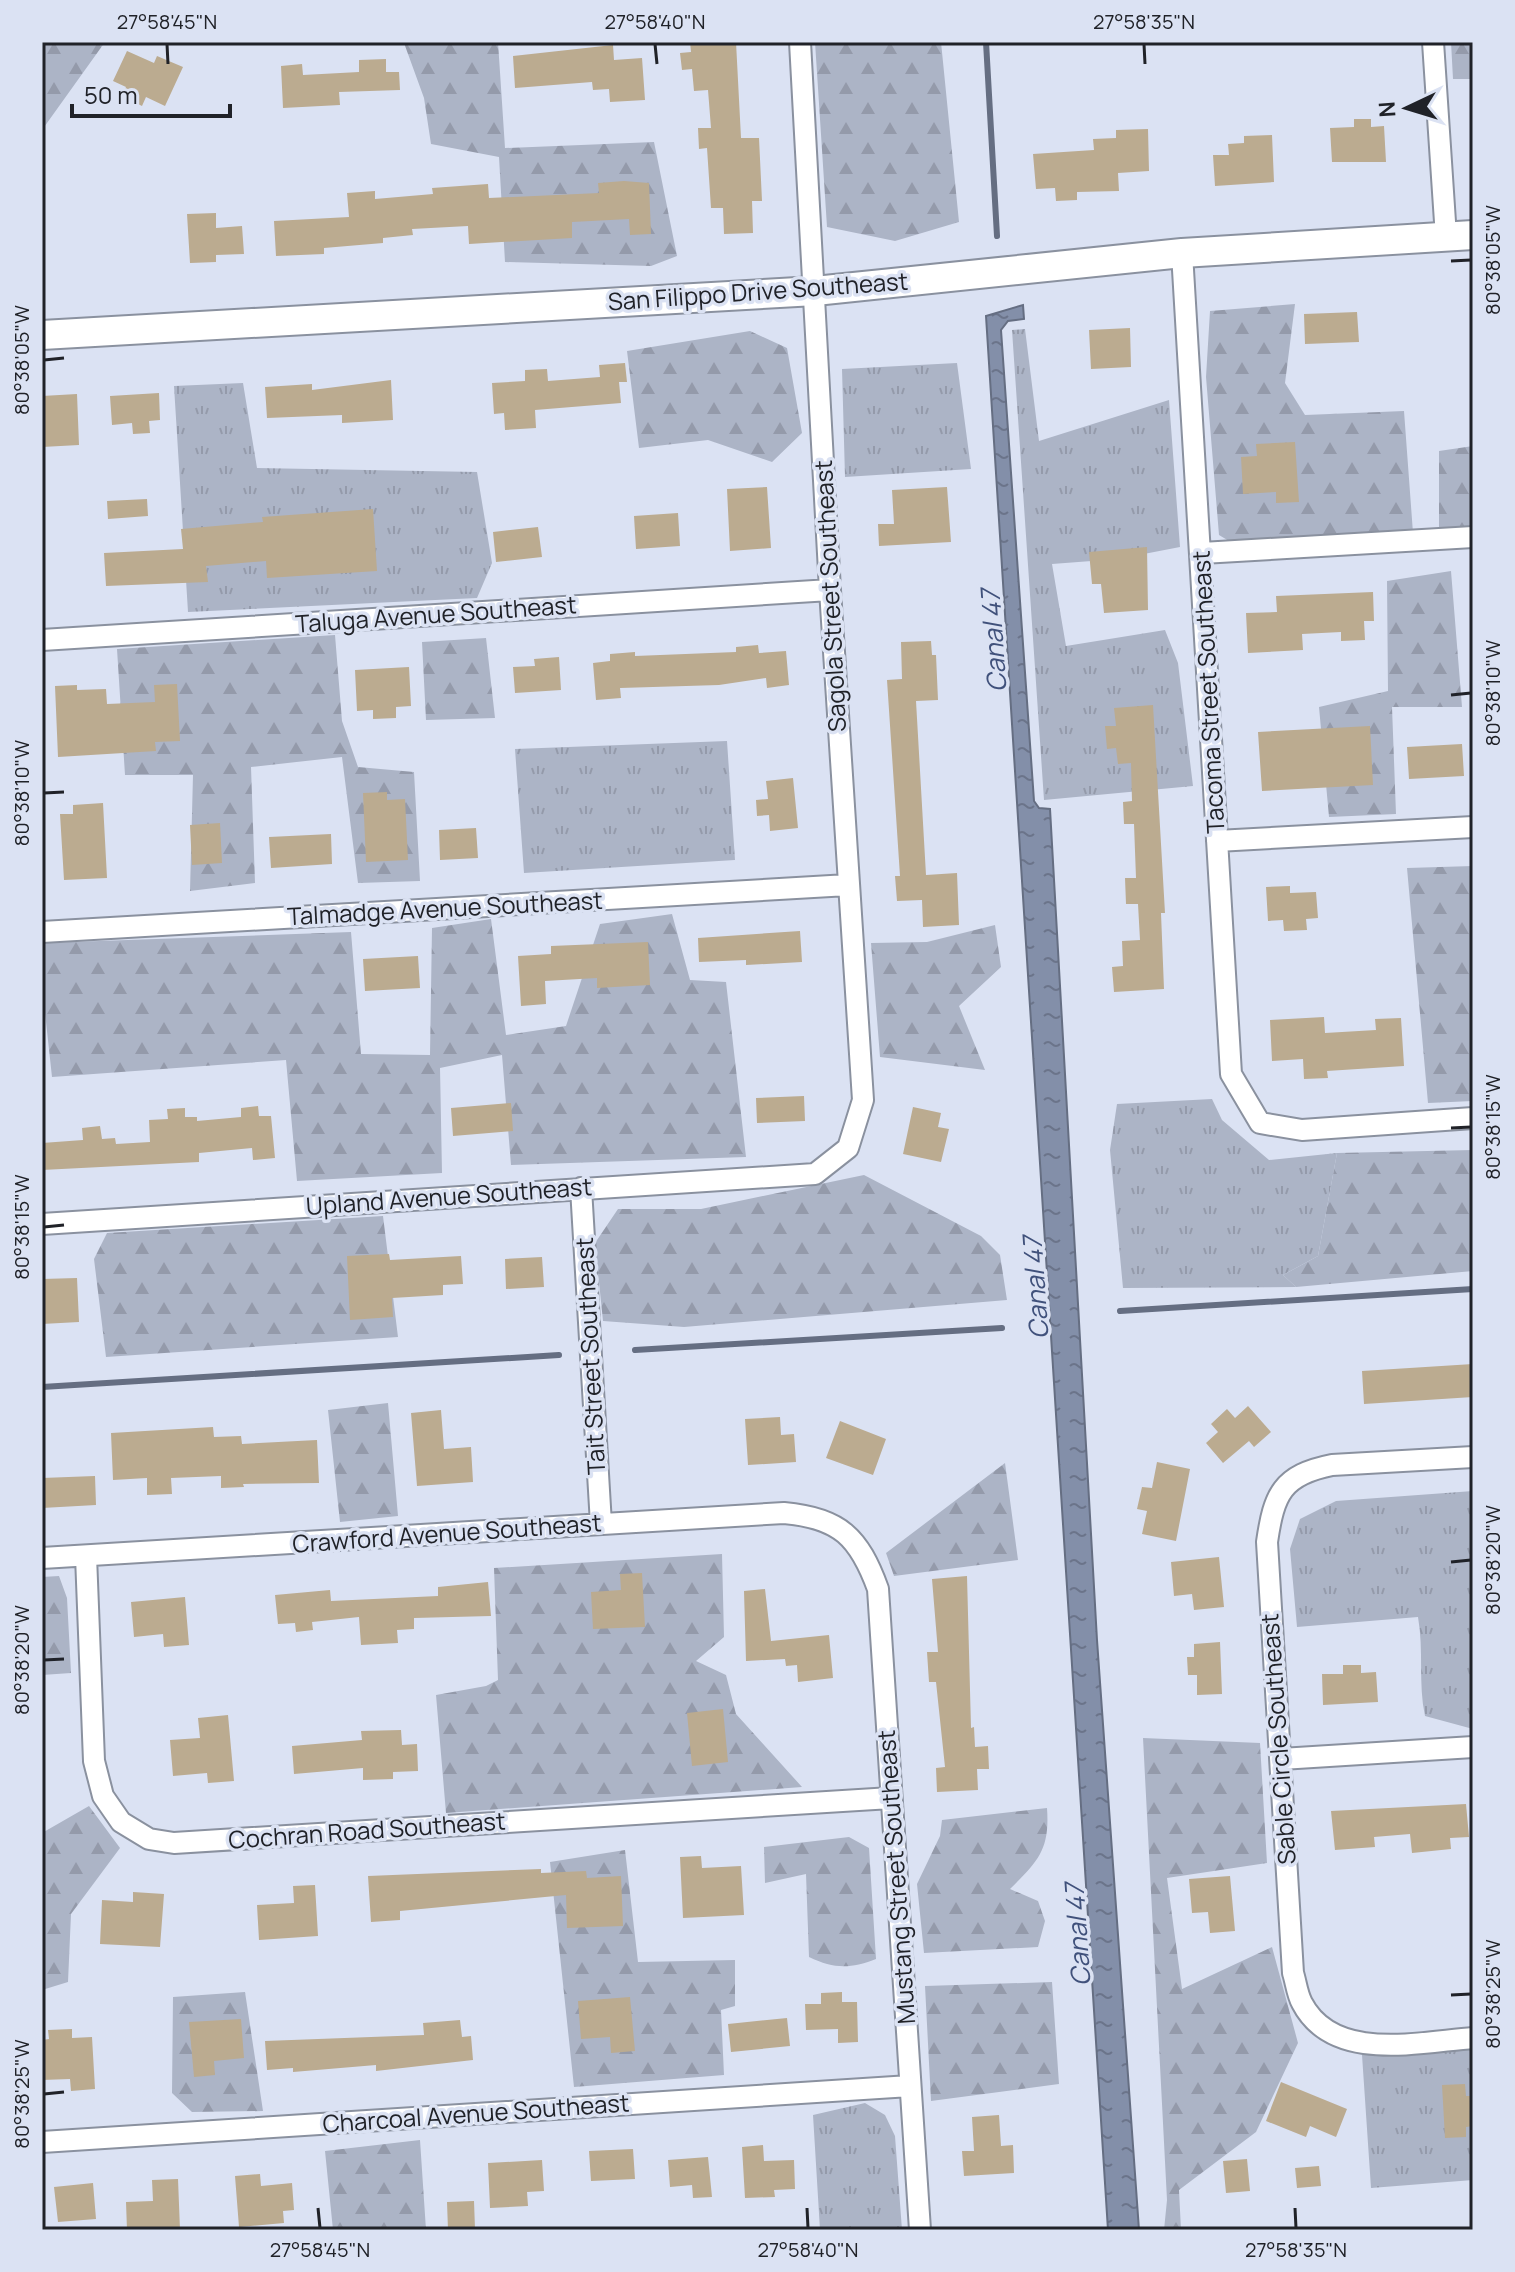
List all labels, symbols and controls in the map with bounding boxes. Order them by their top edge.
text: 27°58'45"N [117,8,217,35]
text: 27°58'40"N [605,8,706,35]
text: 27°58'35"N [1093,8,1195,35]
scale bar [72,68,230,118]
north arrow [1367,68,1447,148]
text: 50 m [84,78,138,111]
text: N [1372,100,1403,118]
text: 80°38'05"W [1479,205,1506,315]
street label: San Filippo Drive Southeast [607,264,909,317]
text: 80°38'05"W [8,305,35,415]
street label: Sagola Street Southeast [806,459,853,733]
street label: Tacoma Street Southeast [1184,550,1231,834]
water label: Canal 47 [971,585,1015,693]
street label: Taluga Avenue Southeast [294,587,578,640]
text: 80°38'10"W [1479,640,1506,746]
text: 80°38'10"W [8,740,35,846]
street label: Talmadge Avenue Southeast [286,883,604,932]
text: 80°38'15"W [1479,1074,1506,1180]
street label: Upland Avenue Southeast [305,1169,593,1222]
text: 80°38'15"W [8,1174,35,1280]
water label: Canal 47 [1013,1232,1057,1340]
street label: Tait Street Southeast [567,1237,612,1476]
street label: Crawford Avenue Southeast [291,1505,603,1560]
text: 80°38'20"W [1479,1505,1506,1615]
text: 80°38'20"W [8,1605,35,1715]
street label: Sable Circle Southeast [1252,1612,1303,1866]
street label: Mustang Street Southeast [869,1729,922,2025]
street label: Cochran Road Southeast [227,1803,507,1856]
water label: Canal 47 [1055,1879,1099,1987]
text: 80°38'25"W [1479,1939,1506,2049]
text: 80°38'25"W [8,2039,35,2149]
street label: Charcoal Avenue Southeast [321,2085,630,2140]
text: 27°58'45"N [270,2236,370,2263]
text: 27°58'40"N [758,2236,859,2263]
text: 27°58'35"N [1245,2236,1347,2263]

